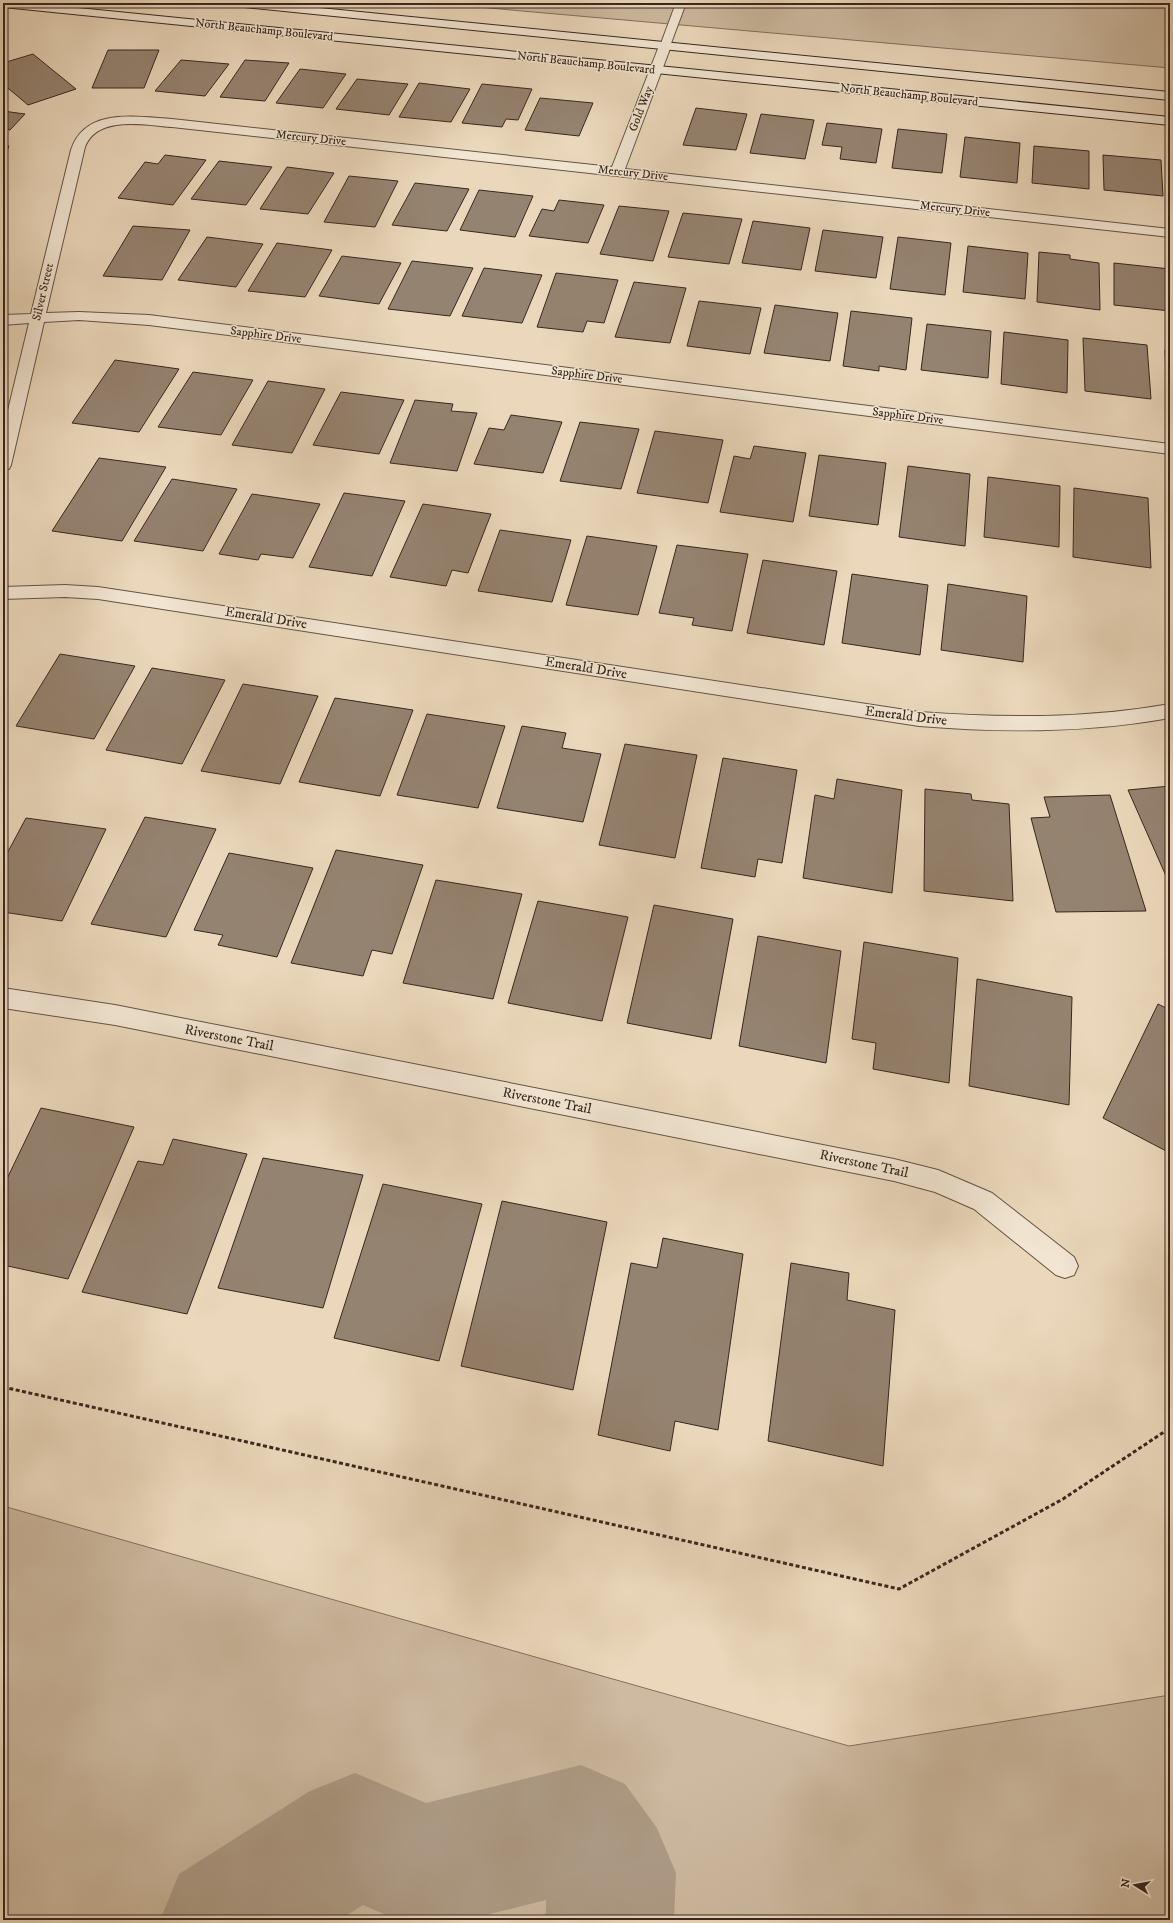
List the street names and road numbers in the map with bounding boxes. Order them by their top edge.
street label: North Beauchamp Boulevard [194,15,334,45]
street label: North Beauchamp Boulevard [516,48,656,78]
street label: North Beauchamp Boulevard [839,80,979,110]
street label: Gold Way [626,84,657,134]
street label: Mercury Drive [275,127,347,149]
street label: Mercury Drive [597,162,669,184]
street label: Mercury Drive [919,198,991,220]
street label: Silver Street [29,262,57,322]
street label: Sapphire Drive [230,323,302,347]
street label: Sapphire Drive [551,363,623,387]
street label: Sapphire Drive [872,404,944,428]
street label: Emerald Drive [224,603,308,633]
street label: Emerald Drive [544,653,628,683]
street label: Emerald Drive [864,702,948,730]
street label: Riverstone Trail [183,1021,276,1056]
street label: Riverstone Trail [501,1084,594,1119]
street label: Riverstone Trail [818,1146,911,1182]

